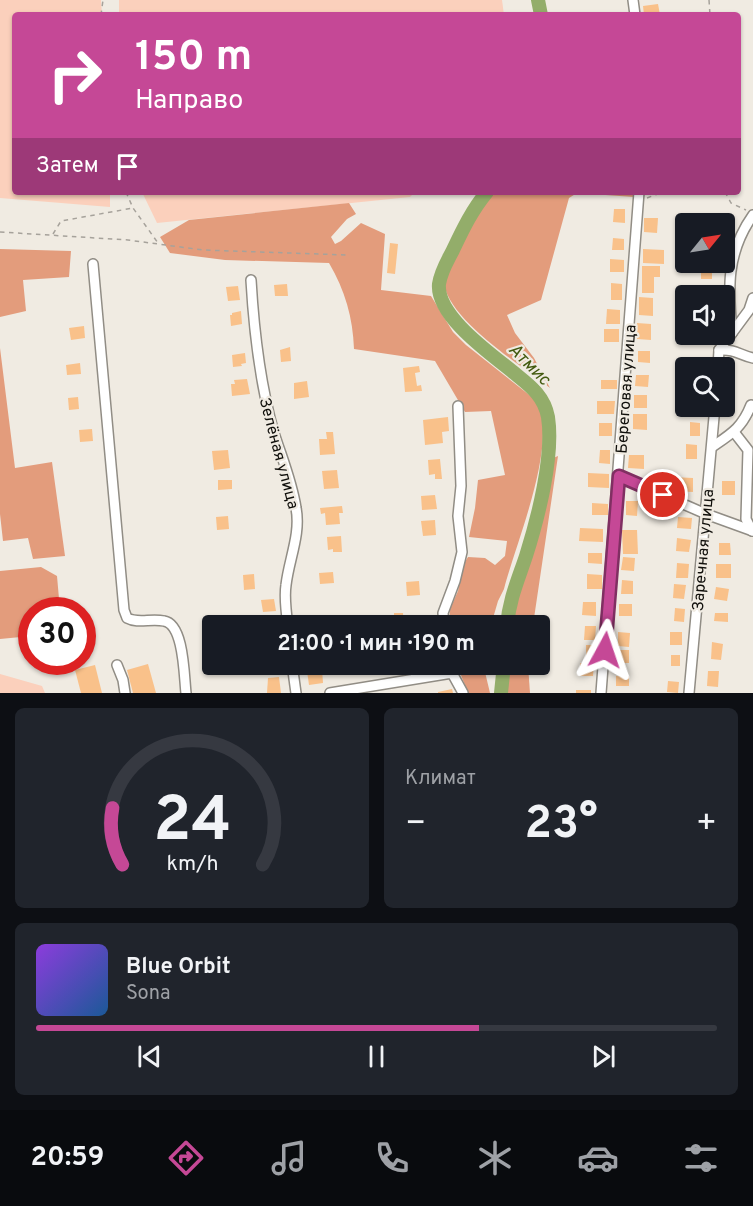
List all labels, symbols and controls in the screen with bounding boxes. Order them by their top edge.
text: 150 m [135,32,252,85]
icon: right [36,36,114,114]
text: Направо [135,84,243,118]
icon: arrive [111,150,144,183]
text: Затем [36,153,99,180]
north arrow [675,213,735,273]
map controls [675,213,735,417]
button: sound [675,285,735,345]
street label: Береговая улица [613,324,641,454]
water label: Атмис [503,339,555,391]
button: search [675,357,735,417]
street label: Зелёная улица [254,396,303,511]
pin [637,469,688,520]
icon: arrive [646,478,679,511]
street label: Заречная улица [689,488,719,612]
speed limit sign: 30 [18,597,96,675]
position arrow [573,618,637,682]
text: 21:00 · 1 мин · 190 m [277,631,475,658]
text: Климат [405,766,476,792]
text: 24 [153,784,231,863]
text: 23° [524,797,598,854]
text: − [405,804,426,846]
text: + [696,804,717,846]
text: km/h [166,851,218,878]
text: Blue Orbit [126,954,231,981]
text: Sona [126,981,171,1007]
icon: previous [133,1040,166,1073]
icon: pause [360,1040,393,1073]
icon: next [587,1040,620,1073]
icon: directions [165,1137,207,1179]
icon: music [268,1137,310,1179]
icon: phone [371,1137,413,1179]
icon: climate [474,1137,516,1179]
icon: car [577,1137,619,1179]
icon: filters [680,1137,722,1179]
text: 20:59 [31,1141,104,1175]

